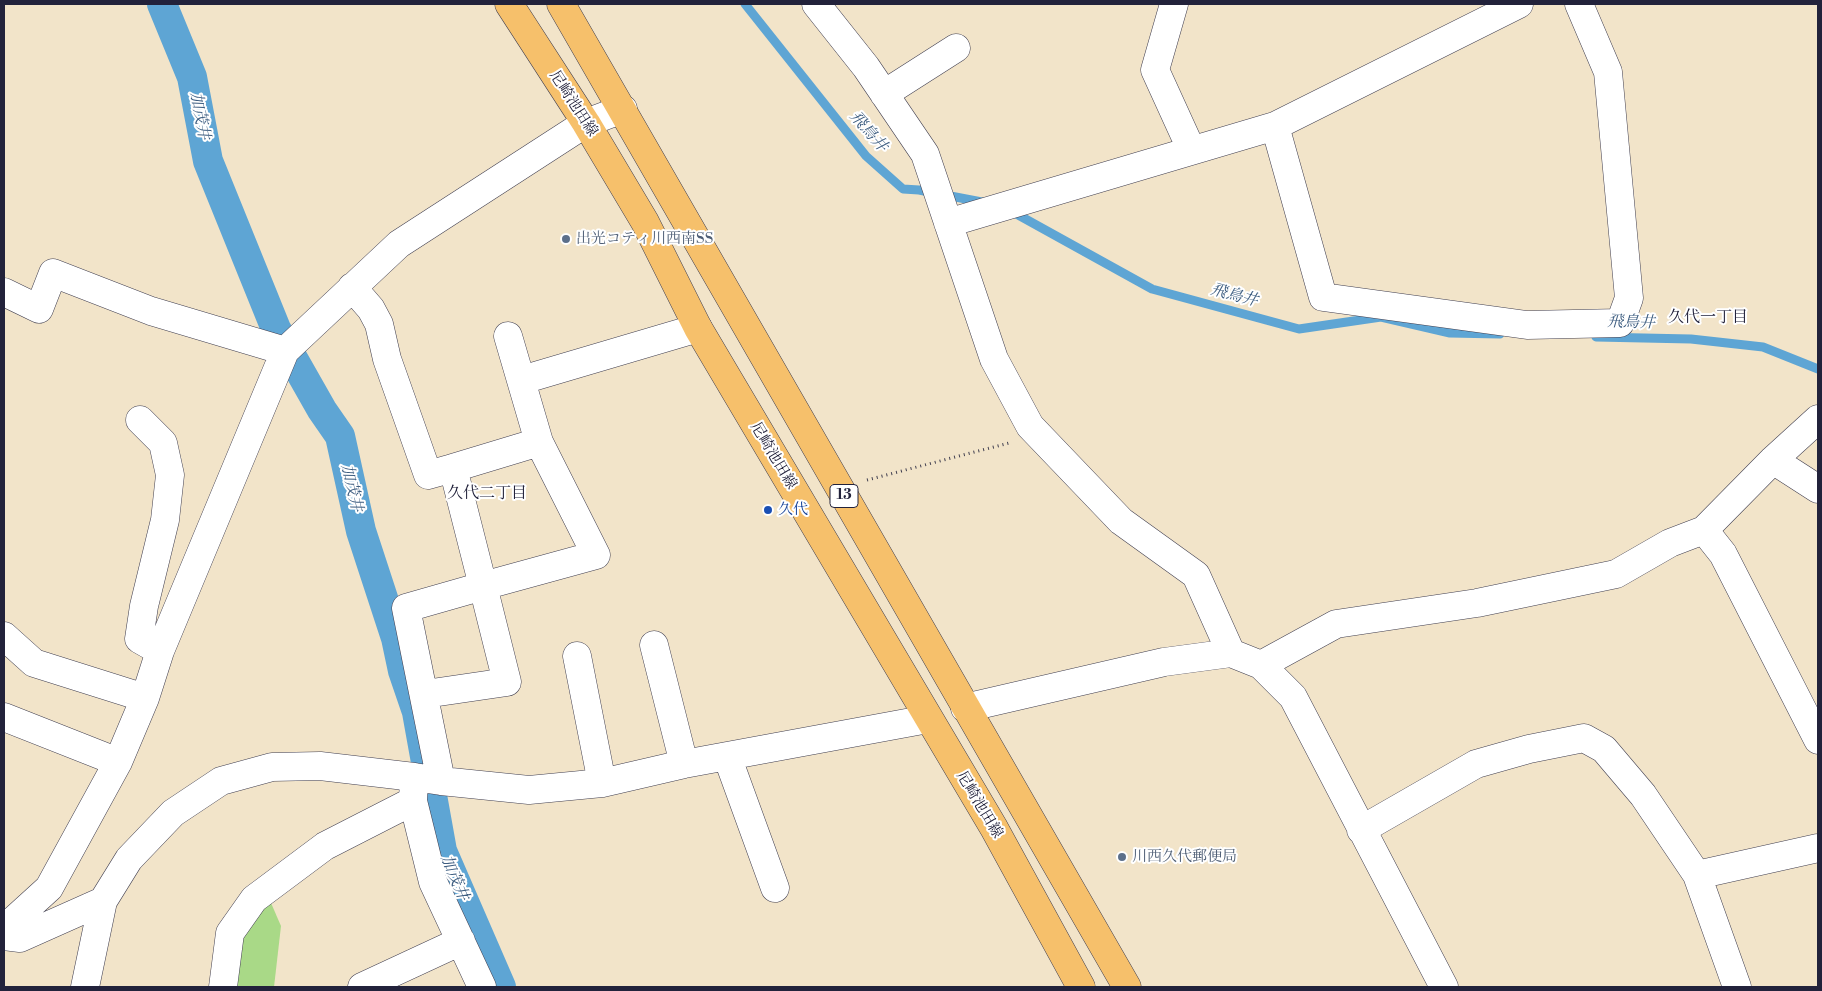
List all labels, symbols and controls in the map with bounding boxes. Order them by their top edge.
street label: 尼崎池田線 [545,68,601,140]
water label: 加茂井 [185,91,213,141]
water label: 飛鳥井 [845,108,891,156]
place label: 出光コティ川西南SS [576,230,713,248]
marker: 出光コティ川西南SS [560,233,572,245]
water label: 飛鳥井 [1208,281,1260,311]
district label: 久代一丁目 [1668,308,1748,328]
water label: 飛鳥井 [1607,313,1655,333]
street label: 尼崎池田線 [746,419,800,493]
water label: 加茂井 [336,462,366,514]
district label: 久代二丁目 [447,484,527,504]
road number: 13 [830,484,858,508]
place label: 久代 [778,501,808,519]
marker: 久代 [762,504,774,516]
street label: 尼崎池田線 [952,768,1006,842]
place label: 川西久代郵便局 [1132,848,1237,866]
marker: 川西久代郵便局 [1116,851,1128,863]
water label: 加茂井 [436,852,472,904]

